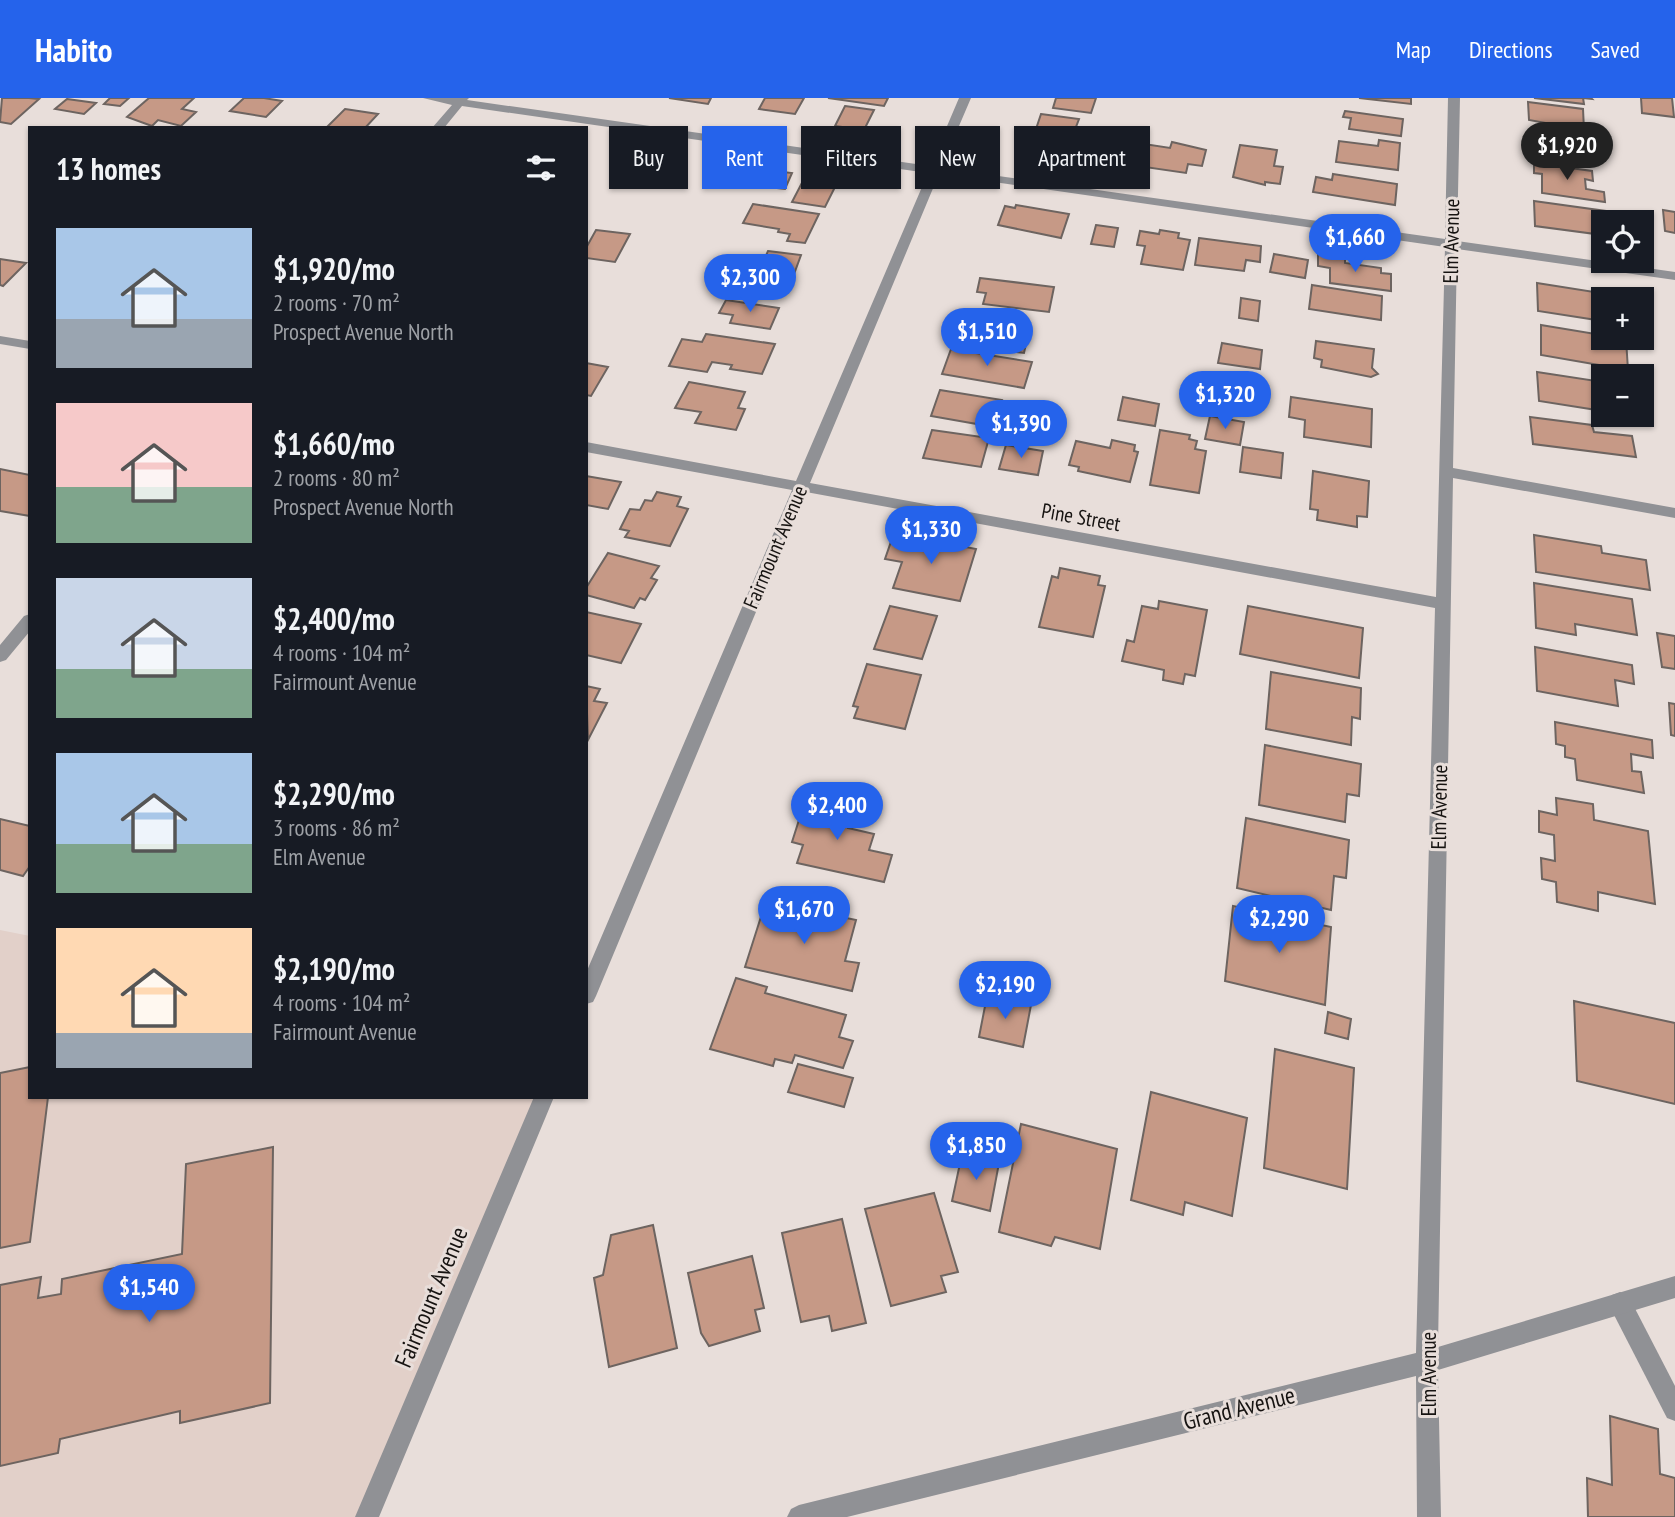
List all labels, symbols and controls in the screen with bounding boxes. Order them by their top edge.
text: Habito [35,28,113,71]
text: Map [1396,34,1431,65]
text: Directions [1469,34,1553,65]
text: Saved [1591,34,1640,65]
pin: $1,920 [1510,122,1624,182]
chip: Buy [609,126,688,189]
chip: Rent [702,126,787,189]
chip: Filters [801,126,901,189]
chip: New [915,126,1000,189]
chip: Apartment [1014,126,1150,189]
text: $1,920 [1537,130,1597,159]
text: 13 homes [56,149,161,188]
icon: filters [522,149,560,187]
street label: Elm Avenue [1437,198,1465,284]
map controls [1591,210,1654,427]
button: locate [1591,210,1654,273]
pin: $1,660 [1298,214,1412,274]
text: $1,660 [1325,222,1385,251]
text: $1,920/mo [273,249,395,288]
pin: $2,300 [693,254,807,314]
icon: home [112,256,196,340]
text: $2,300 [720,262,780,291]
button: + [1591,287,1654,350]
text: 2 rooms · 70 m² [273,288,400,317]
pin: $1,510 [930,308,1044,368]
text: $1,510 [957,316,1017,345]
text: Prospect Avenue North [273,317,454,346]
button: − [1591,364,1654,427]
pin: $1,320 [1168,372,1282,431]
text: $1,320 [1195,379,1255,408]
pin: $1,390 [964,400,1078,460]
text: $1,390 [991,408,1051,437]
text: $1,660/mo [273,424,395,463]
icon: home [112,431,196,515]
text: 2 rooms · 80 m² [273,463,400,492]
street label: Fairmount Avenue [737,481,813,613]
text: Prospect Avenue North [273,492,454,521]
street label: Pine Street [1039,497,1123,537]
pin: $1,330 [874,506,988,566]
text: $1,330 [901,514,961,543]
text: $2,400/mo [273,599,395,638]
icon: home [112,606,196,690]
text: 4 rooms · 104 m² [273,638,410,667]
text: Fairmount Avenue [273,667,417,696]
street label: Elm Avenue [1425,764,1453,850]
text: $2,290/mo [273,774,395,813]
icon: home [112,781,196,865]
pin: $2,400 [780,782,894,842]
text: $2,400 [807,790,867,819]
text: 3 rooms · 86 m² [273,813,400,842]
text: Elm Avenue [273,842,366,871]
pin: $1,670 [747,886,861,946]
text: $1,670 [774,894,834,923]
pin: $2,290 [1222,896,1336,955]
text: $2,290 [1249,903,1309,932]
text: $2,190/mo [273,949,395,988]
icon: home [112,956,196,1040]
pin: $2,190 [948,962,1062,1021]
text: $2,190 [975,969,1035,998]
text: 4 rooms · 104 m² [273,988,410,1017]
text: Fairmount Avenue [273,1017,417,1046]
pin: $1,850 [919,1122,1033,1182]
text: $1,850 [946,1130,1006,1159]
street label: Fairmount Avenue [387,1222,475,1372]
pin: $1,540 [92,1264,206,1324]
text: $1,540 [119,1272,179,1301]
street label: Elm Avenue [1415,1332,1442,1416]
street label: Grand Avenue [1180,1379,1298,1437]

